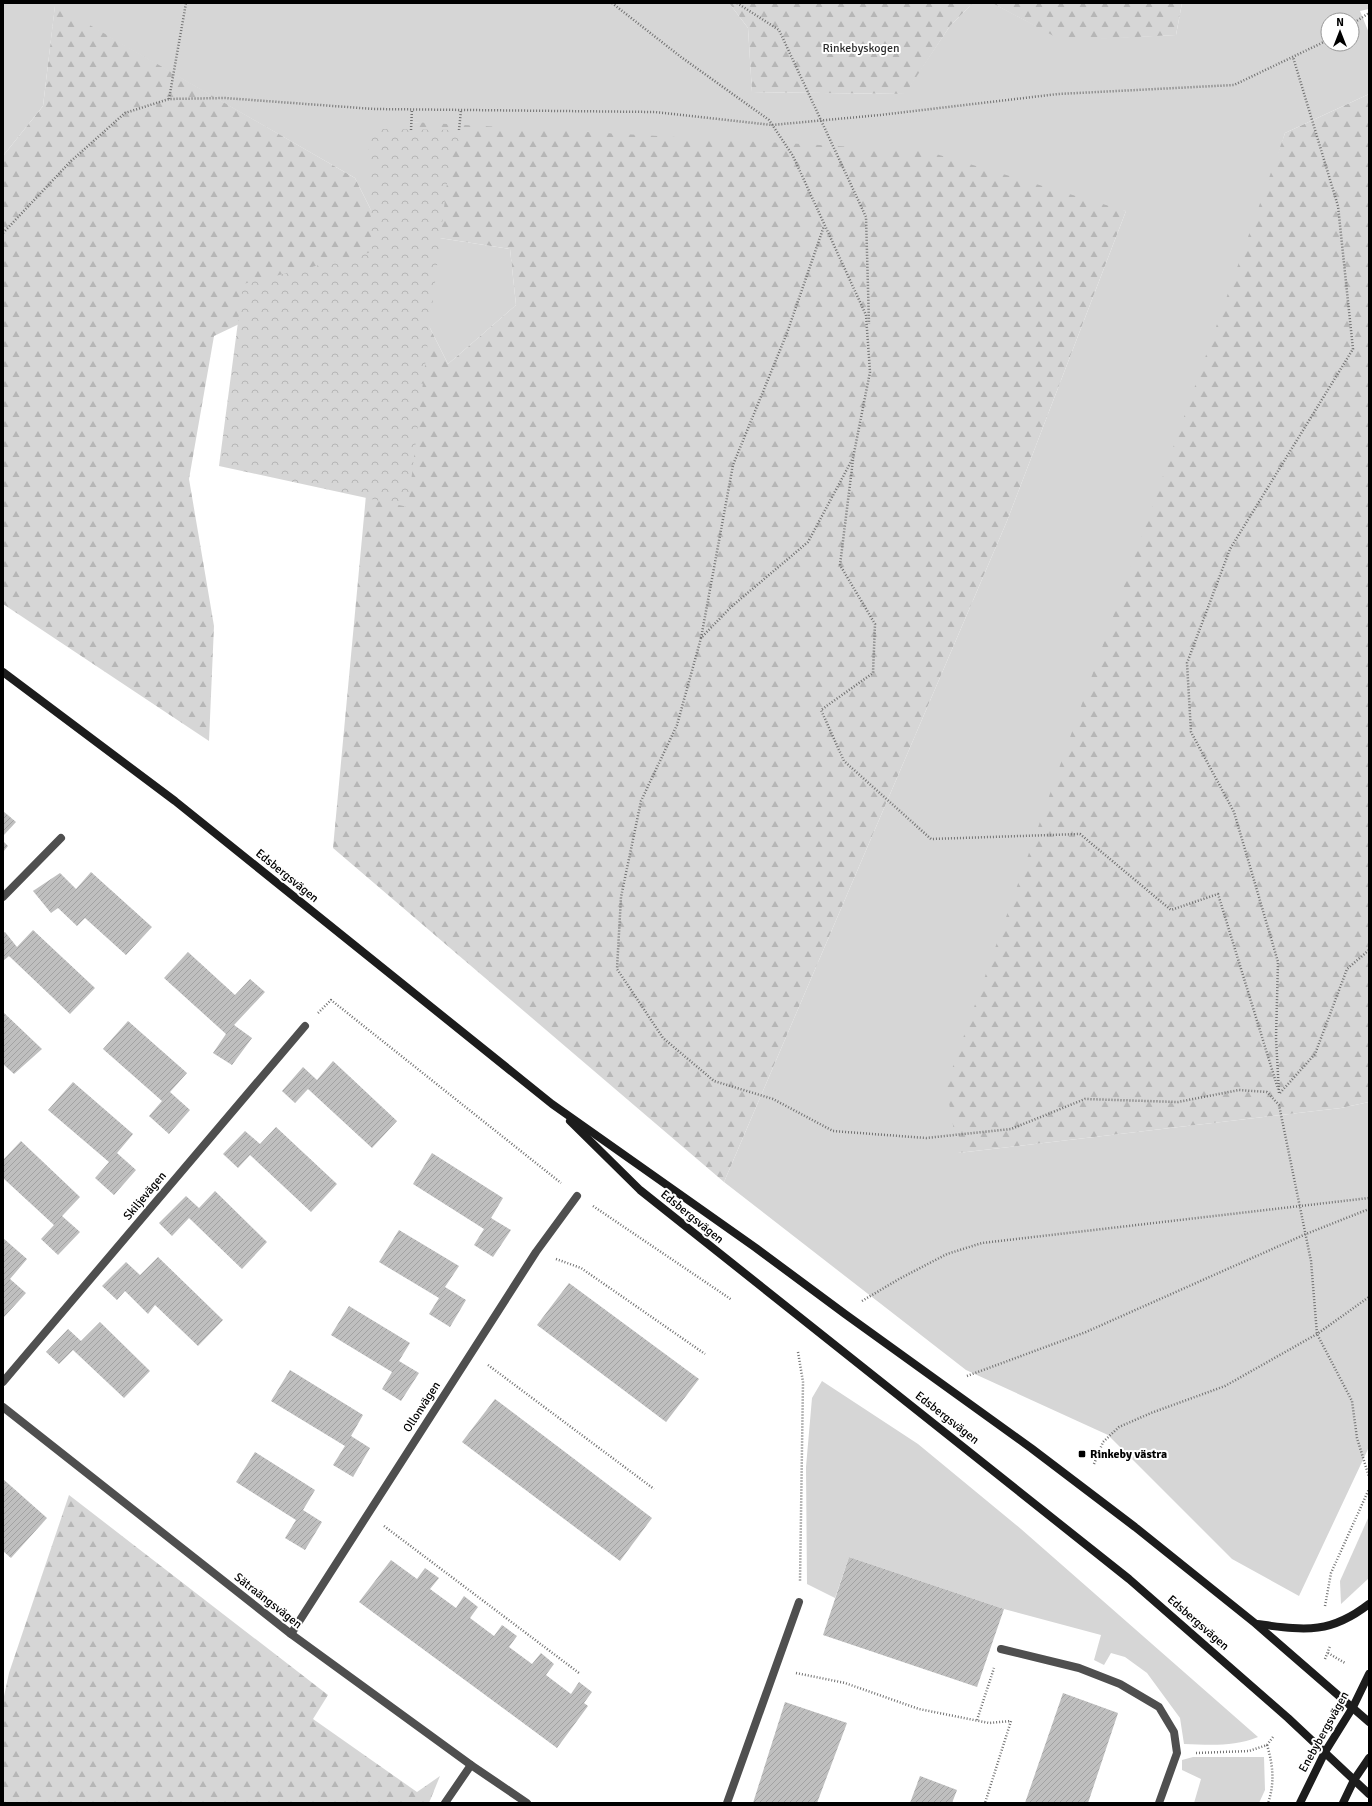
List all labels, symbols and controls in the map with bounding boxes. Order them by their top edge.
north arrow [1320,12,1360,52]
text: N [1336,16,1344,29]
park label: Rinkebyskogen [823,41,899,56]
street label: Edsbergsvägen [252,846,322,906]
street label: Skiljevägen [120,1169,170,1223]
street label: Edsbergsvägen [657,1187,727,1247]
street label: Ollonvägen [400,1379,444,1435]
street label: Edsbergsvägen [912,1388,982,1448]
place label: Rinkeby västra [1090,1447,1167,1462]
marker: Rinkeby västra [1077,1449,1087,1459]
street label: Sätraängsvägen [231,1570,305,1632]
street label: Edsbergsvägen [1164,1592,1232,1654]
street label: Enebybergsvägen [1296,1689,1352,1775]

